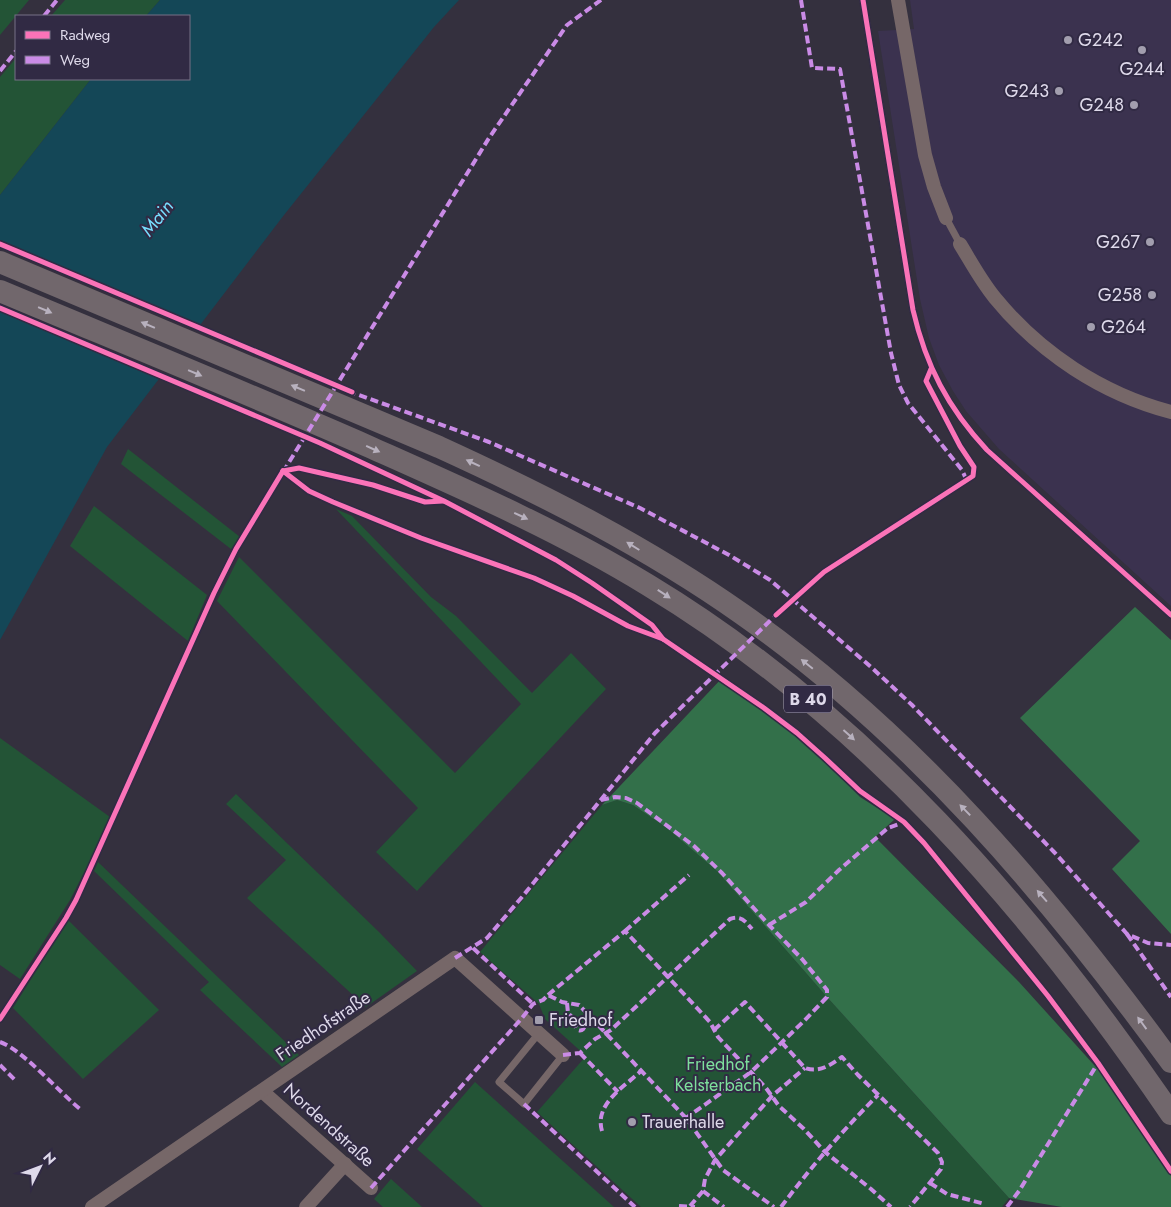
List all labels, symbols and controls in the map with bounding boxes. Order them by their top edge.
legend [15,15,190,80]
text: Radweg [60,24,110,46]
place label: G242 [1078,27,1123,53]
marker: G242 [1062,34,1074,46]
marker: G244 [1136,44,1148,56]
text: Weg [60,49,90,71]
place label: G244 [1119,56,1165,82]
place label: G243 [1004,78,1049,104]
marker: G243 [1053,85,1065,97]
place label: G248 [1079,92,1124,118]
marker: G248 [1128,99,1140,111]
water label: Main [134,194,180,242]
place label: G267 [1096,229,1141,255]
marker: G267 [1144,236,1156,248]
place label: G258 [1098,282,1142,308]
marker: G258 [1146,289,1158,301]
one-way arrow [38,306,52,314]
place label: G264 [1101,314,1146,340]
one-way arrow [141,320,155,328]
marker: G264 [1085,321,1097,333]
one-way arrow [188,369,202,377]
one-way arrow [290,384,305,392]
one-way arrow [366,445,380,453]
one-way arrow [466,459,480,467]
one-way arrow [514,511,529,520]
one-way arrow [626,541,640,550]
one-way arrow [657,589,670,599]
one-way arrow [801,658,814,669]
road number: B 40 [784,686,832,712]
one-way arrow [842,729,855,740]
one-way arrow [959,804,971,816]
one-way arrow [1036,889,1047,902]
street label: Friedhofstraße [270,985,376,1067]
place label: Friedhof [549,1007,613,1033]
marker: Friedhof [533,1014,545,1026]
one-way arrow [1137,1017,1148,1030]
park label: Friedhof Kelsterbach [674,1051,762,1098]
street label: Nordendstraße [278,1077,380,1173]
place label: Trauerhalle [642,1109,724,1135]
marker: Trauerhalle [626,1116,638,1128]
north arrow [15,1142,65,1192]
text: N [39,1147,61,1169]

